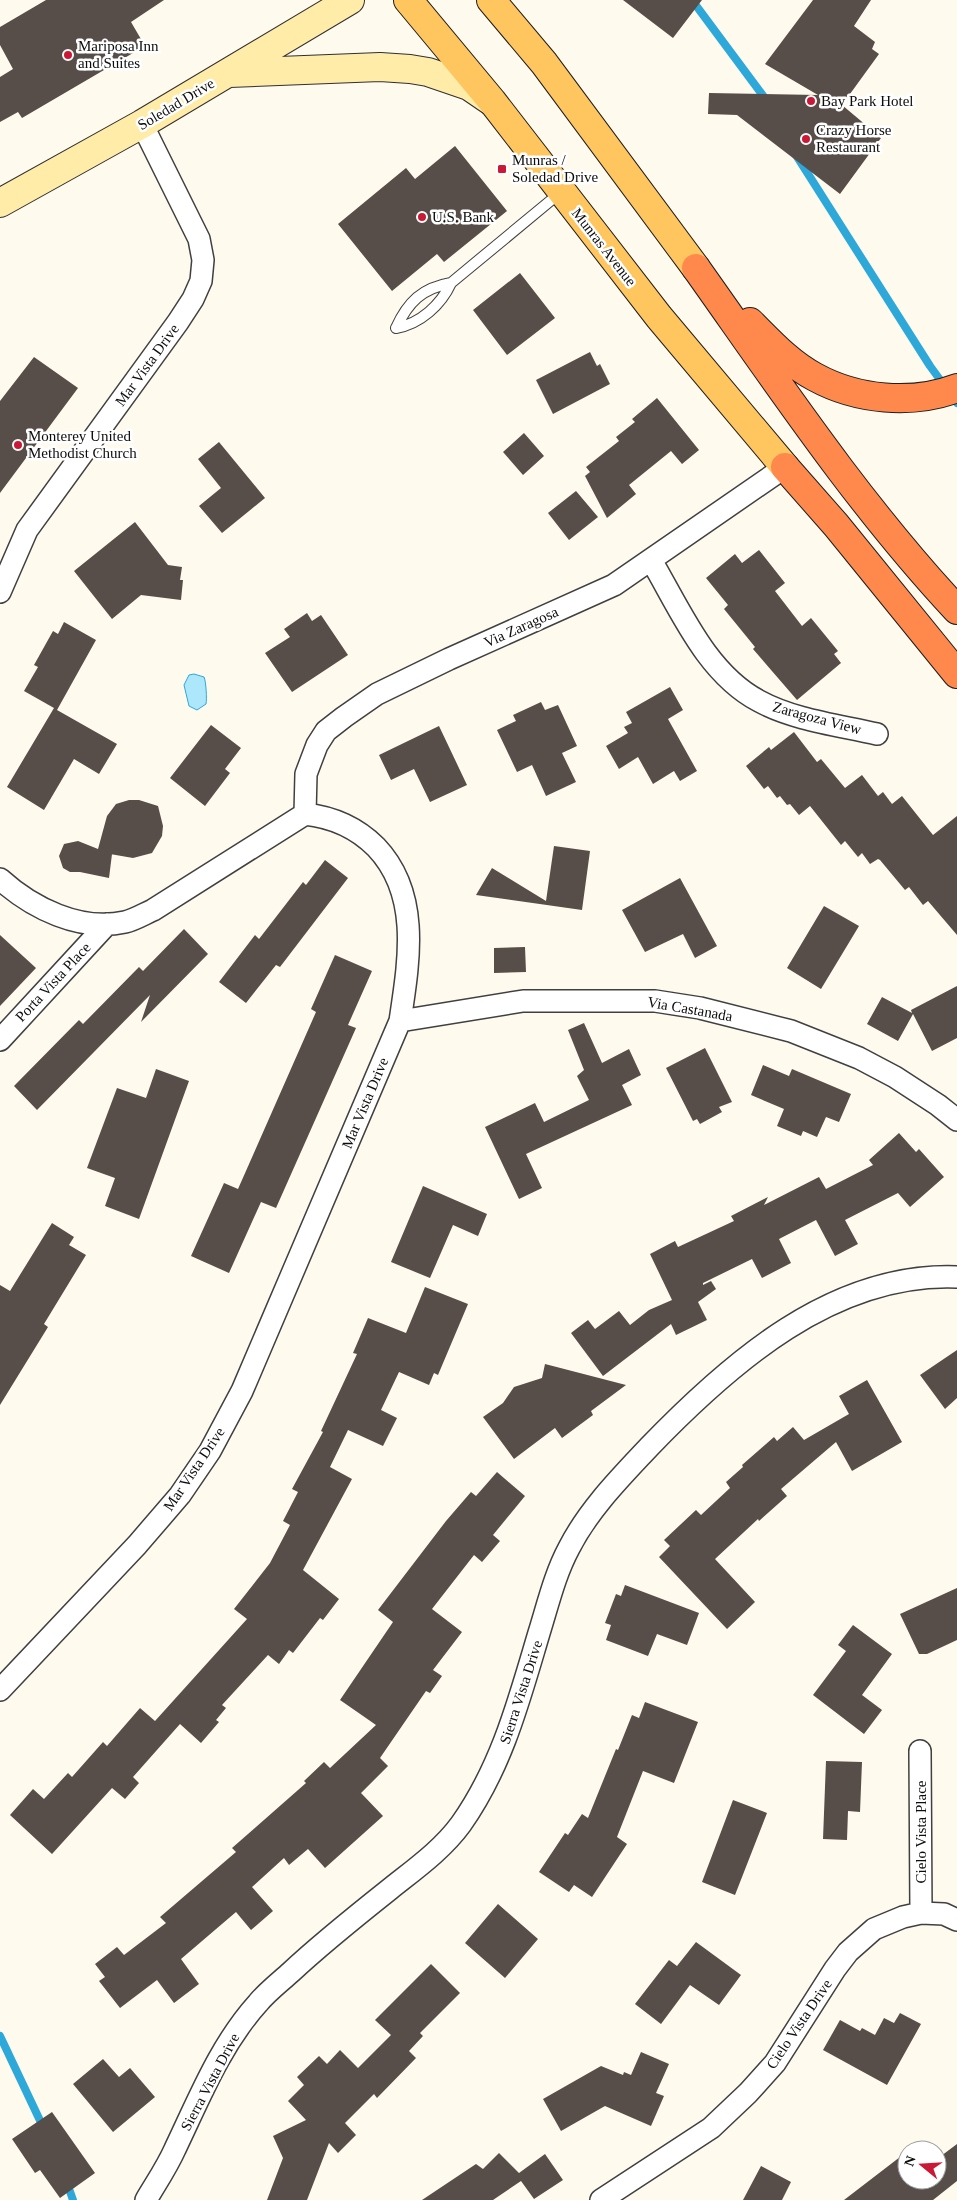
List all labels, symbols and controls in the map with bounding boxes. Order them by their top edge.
place label: Mariposa Inn and Suites [78,38,159,71]
marker: Mariposa Inn and Suites [62,49,74,61]
street label: Soledad Drive [135,75,217,133]
place label: Bay Park Hotel [821,93,913,109]
marker: Bay Park Hotel [805,95,817,107]
place label: Crazy Horse Restaurant [816,122,892,155]
marker: Crazy Horse Restaurant [800,133,812,145]
place label: Munras / Soledad Drive [512,152,599,185]
marker: Munras / Soledad Drive [496,163,508,175]
street label: Munras Avenue [569,205,640,289]
place label: U.S. Bank [432,209,495,225]
marker: U.S. Bank [416,211,428,223]
street label: Mar Vista Drive [112,321,182,409]
place label: Monterey United Methodist Church [28,428,137,461]
marker: Monterey United Methodist Church [12,439,24,451]
street label: Via Zaragosa [481,603,561,650]
street label: Zaragoza View [771,699,863,738]
street label: Porta Vista Place [12,939,94,1025]
street label: Via Castanada [646,994,734,1024]
street label: Mar Vista Drive [339,1055,391,1151]
street label: Mar Vista Drive [160,1424,228,1514]
street label: Sierra Vista Drive [497,1638,545,1746]
street label: Cielo Vista Place [913,1780,929,1883]
street label: Cielo Vista Drive [763,1976,835,2072]
street label: Sierra Vista Drive [178,2030,243,2133]
north arrow [897,2140,947,2190]
text: N [901,2154,919,2168]

